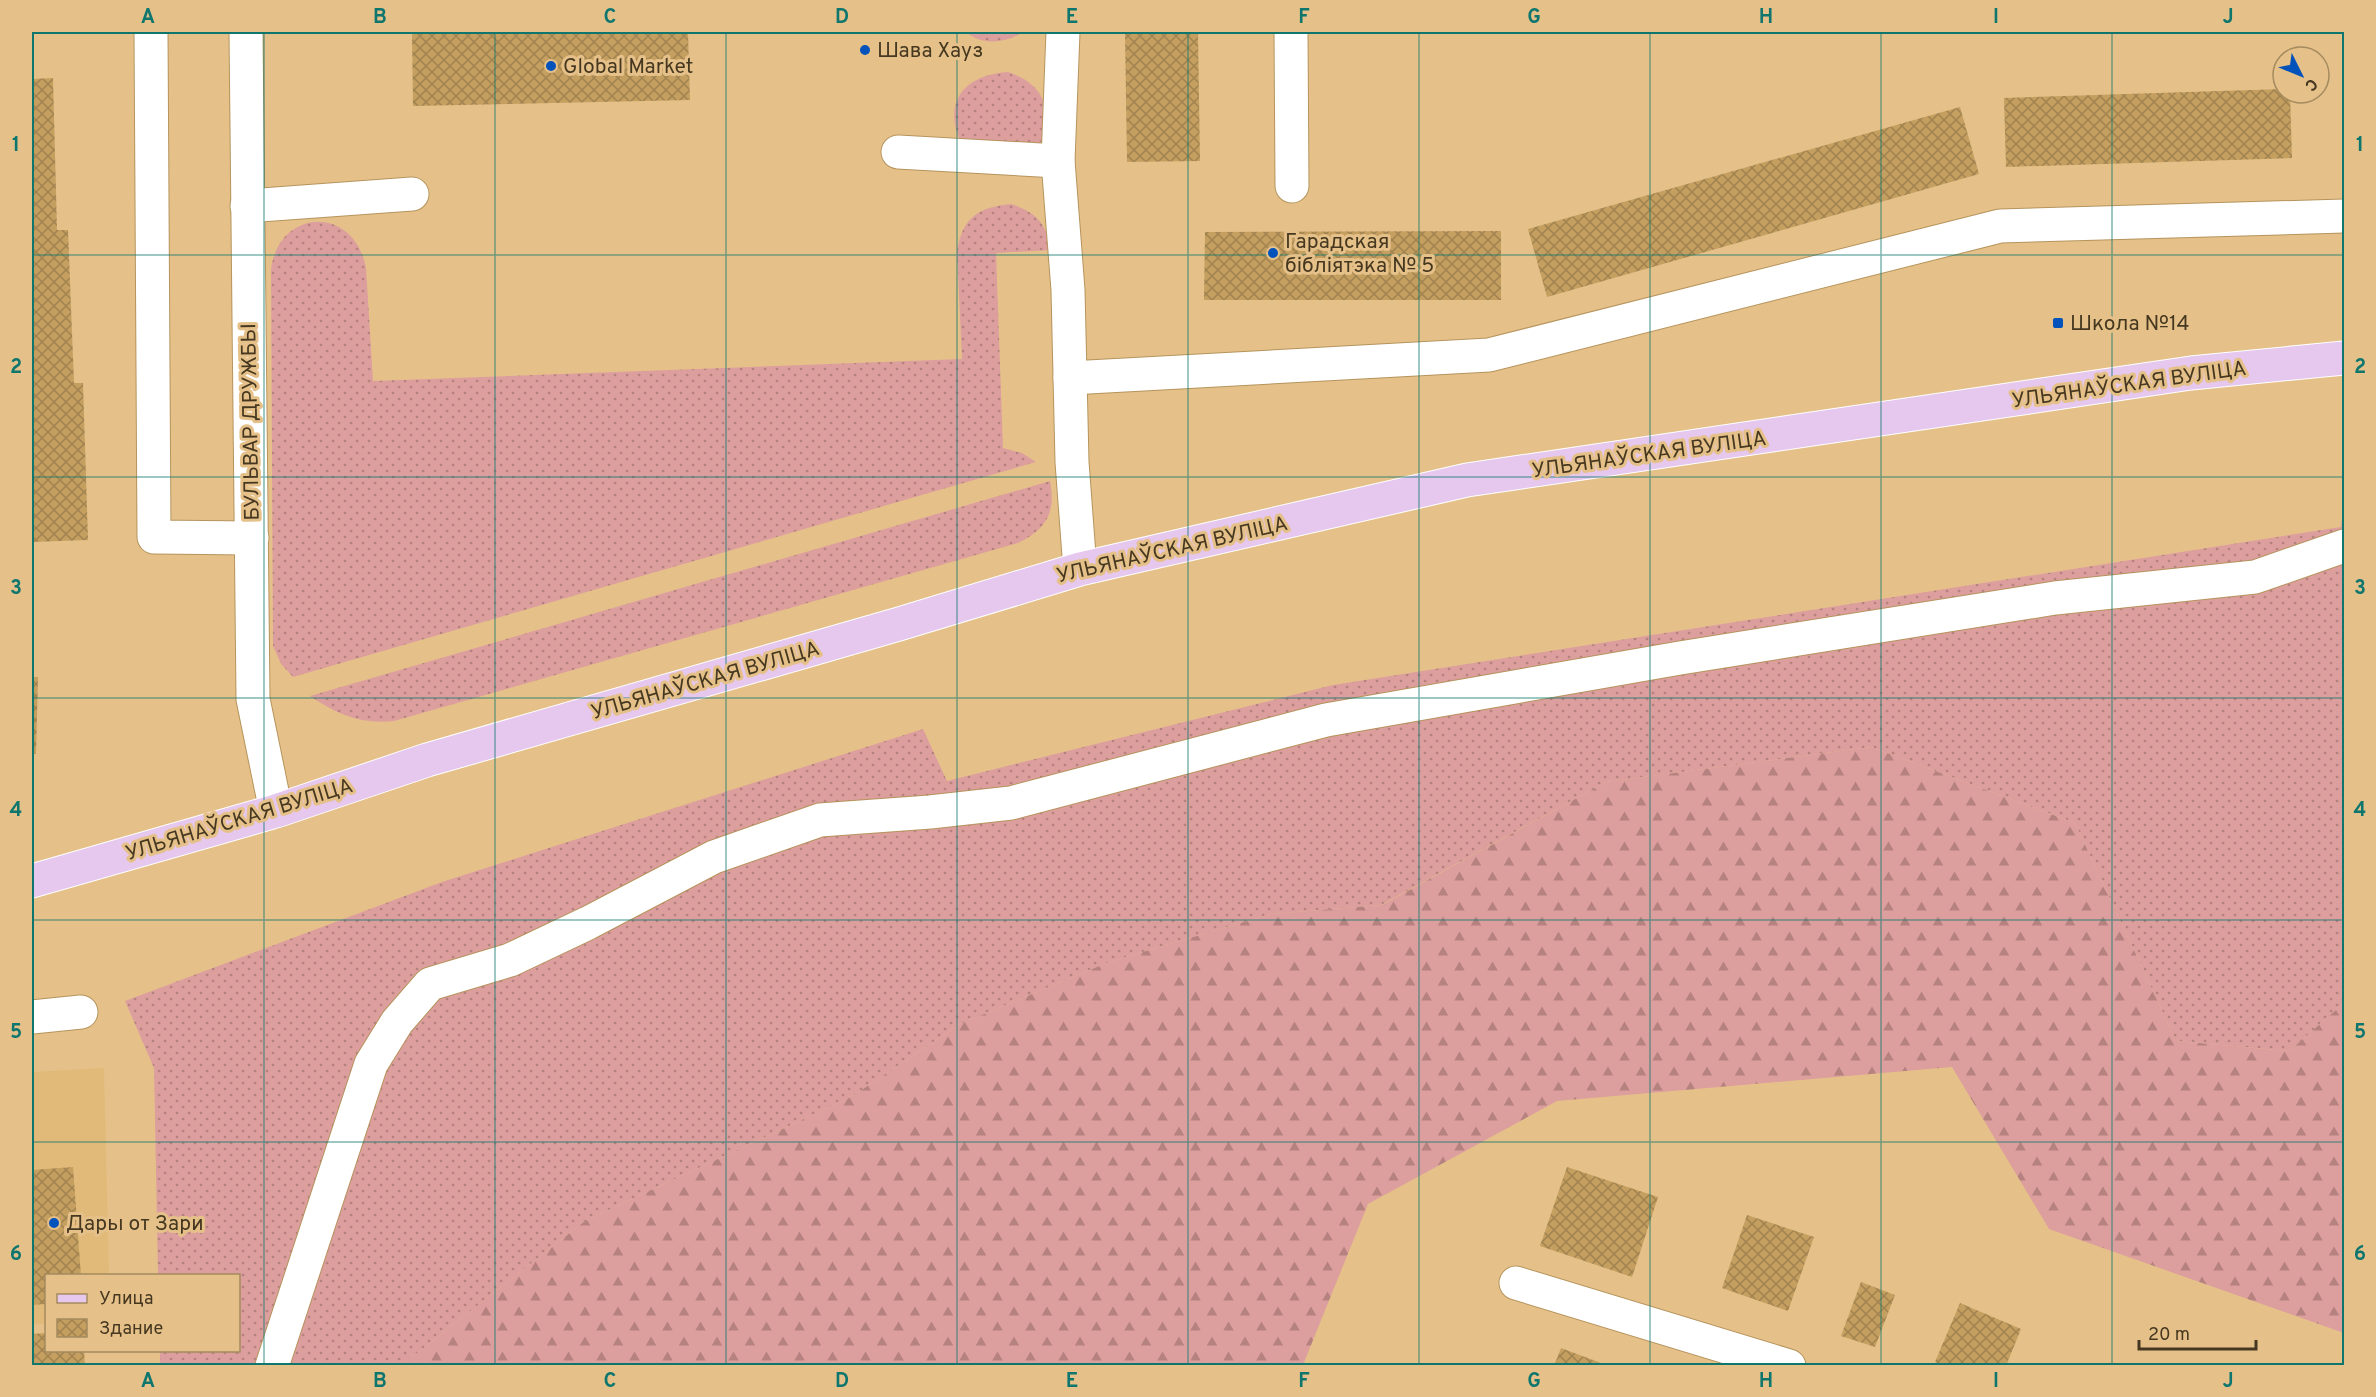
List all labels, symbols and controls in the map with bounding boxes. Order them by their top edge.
text: A [141,5,155,31]
text: B [373,5,387,31]
text: C [604,5,616,31]
text: D [835,5,849,31]
text: E [1066,5,1078,31]
text: F [1298,5,1310,31]
text: G [1527,5,1541,31]
text: H [1759,5,1773,31]
text: I [1993,5,1999,31]
text: J [2222,5,2234,31]
place label: Шава Хауз [877,38,983,65]
marker: Шава Хауз [858,43,872,57]
north arrow [2271,45,2331,105]
place label: Global Market [563,54,693,81]
marker: Global Market [544,59,558,73]
text: С [2300,73,2321,94]
text: 1 [12,133,20,159]
text: 1 [2356,133,2364,159]
place label: Гарадская бібліятэка № 5 [1285,229,1434,280]
marker: Гарадская бібліятэка № 5 [1266,246,1280,260]
place label: Школа №14 [2070,311,2189,338]
marker: Школа №14 [2051,316,2065,330]
street label: БУЛЬВАР ДРУЖБЫ [236,323,267,521]
text: 2 [10,355,22,381]
street label: УЛЬЯНАЎСКАЯ ВУЛІЦА [2010,355,2248,415]
text: 2 [2354,355,2366,381]
street label: УЛЬЯНАЎСКАЯ ВУЛІЦА [1530,425,1768,485]
street label: УЛЬЯНАЎСКАЯ ВУЛІЦА [1054,510,1291,590]
text: 3 [10,576,22,602]
text: 3 [2354,576,2366,602]
street label: УЛЬЯНАЎСКАЯ ВУЛІЦА [588,635,823,727]
street label: УЛЬЯНАЎСКАЯ ВУЛІЦА [122,772,357,868]
text: 4 [10,798,22,824]
text: 4 [2354,798,2366,824]
text: 5 [10,1020,22,1046]
text: 5 [2354,1020,2366,1046]
place label: Дары от Зари [66,1211,204,1238]
marker: Дары от Зари [47,1216,61,1230]
text: 6 [10,1242,22,1268]
text: 6 [2354,1242,2366,1268]
legend [45,1274,240,1352]
text: Улица [99,1288,153,1311]
scale bar [2139,1313,2256,1351]
text: Здание [99,1318,163,1341]
text: 20 m [2148,1324,2190,1347]
text: A [141,1369,155,1395]
text: B [373,1369,387,1395]
text: C [604,1369,616,1395]
text: D [835,1369,849,1395]
text: E [1066,1369,1078,1395]
text: F [1298,1369,1310,1395]
text: G [1527,1369,1541,1395]
text: H [1759,1369,1773,1395]
text: I [1993,1369,1999,1395]
text: J [2222,1369,2234,1395]

